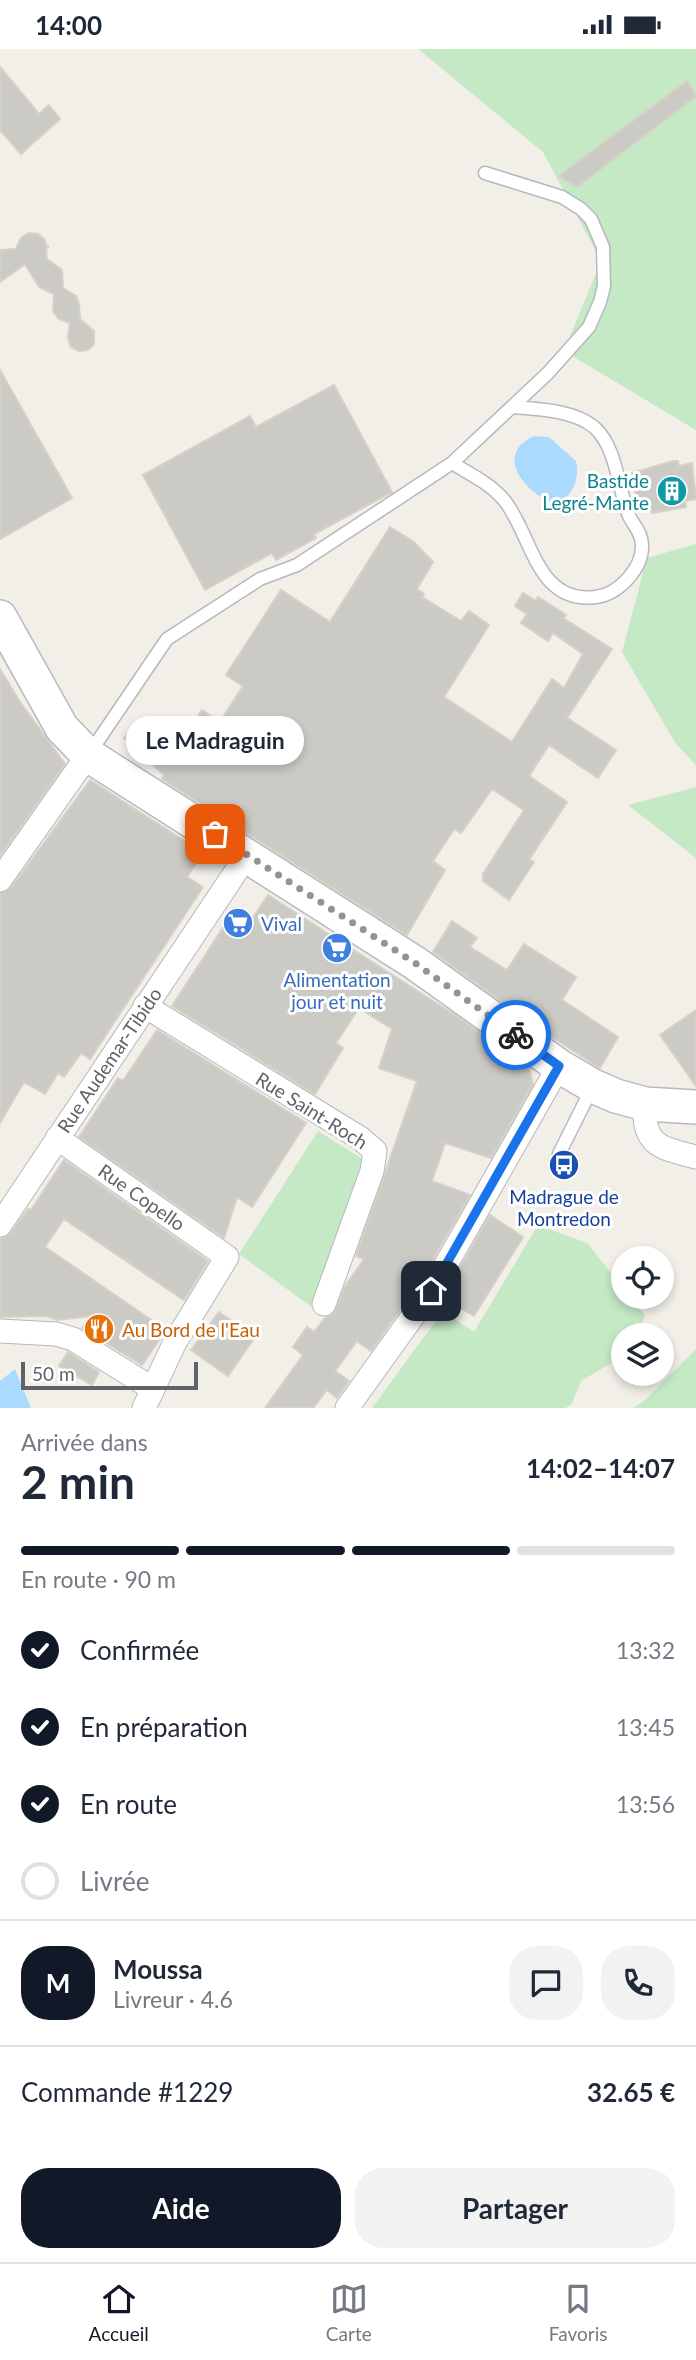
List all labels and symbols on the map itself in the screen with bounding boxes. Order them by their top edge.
place label: Bastide Legré-Mante [542,469,649,514]
building icon: Bastide Legré-Mante [655,474,689,508]
callout: Le Madraguin [126,715,304,764]
pin [185,804,245,864]
supermarket icon: Vival [221,906,255,940]
place label: Vival [261,912,302,935]
supermarket icon: Alimentation jour et nuit [320,931,354,965]
place label: Alimentation jour et nuit [283,968,391,1013]
street label: Rue Audemar-Tibido [52,983,166,1137]
courier [481,1000,551,1070]
street label: Rue Saint-Roch [252,1067,372,1153]
bus stop icon: Madrague de Montredon [547,1148,581,1182]
street label: Rue Copello [94,1159,190,1235]
place label: Madrague de Montredon [509,1185,619,1230]
pin [401,1261,461,1321]
restaurant icon: Au Bord de l'Eau [82,1312,116,1346]
place label: Au Bord de l'Eau [122,1318,260,1341]
scale bar [21,1359,198,1391]

